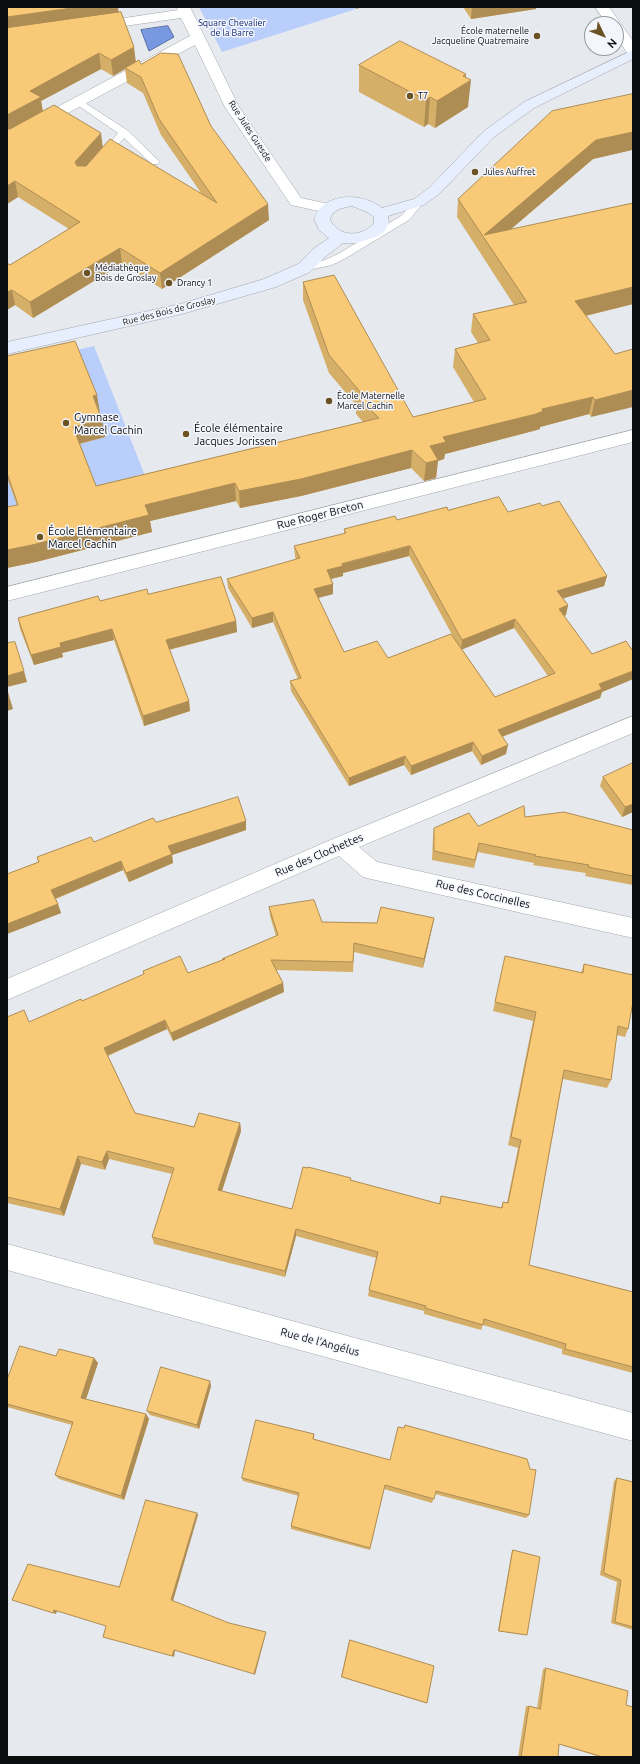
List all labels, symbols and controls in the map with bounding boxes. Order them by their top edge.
north arrow [584,16,624,56]
park label: Square Chevalier de la Barre [198,18,266,39]
place label: École maternelle Jacqueline Quatremaire [432,26,529,47]
marker: École maternelle Jacqueline Quatremaire [532,31,542,41]
text: N [605,36,619,51]
marker: T7 [405,91,415,101]
place label: T7 [418,91,428,101]
street label: Rue Jules Guesde [226,98,274,164]
marker: Jules Auffret [470,167,480,177]
place label: Jules Auffret [483,167,536,177]
place label: Médiathèque Bois de Groslay [95,263,156,284]
marker: Médiathèque Bois de Groslay [82,268,92,278]
marker: Drancy 1 [164,278,174,288]
place label: Drancy 1 [177,278,212,288]
street label: Rue des Bois de Groslay [121,294,217,328]
place label: École Maternelle Marcel Cachin [337,391,405,412]
marker: École Maternelle Marcel Cachin [324,396,334,406]
place label: Gymnase Marcel Cachin [74,410,143,436]
marker: Gymnase Marcel Cachin [61,418,71,428]
place label: École élémentaire Jacques Jorissen [194,421,283,447]
marker: École élémentaire Jacques Jorissen [181,429,191,439]
street label: Rue Roger Breton [276,498,364,532]
place label: École Elémentaire Marcel Cachin [48,524,137,550]
marker: École Elémentaire Marcel Cachin [35,532,45,542]
street label: Rue des Clochettes [273,830,365,880]
street label: Rue des Coccinelles [434,877,532,911]
street label: Rue de l'Angélus [279,1325,361,1359]

